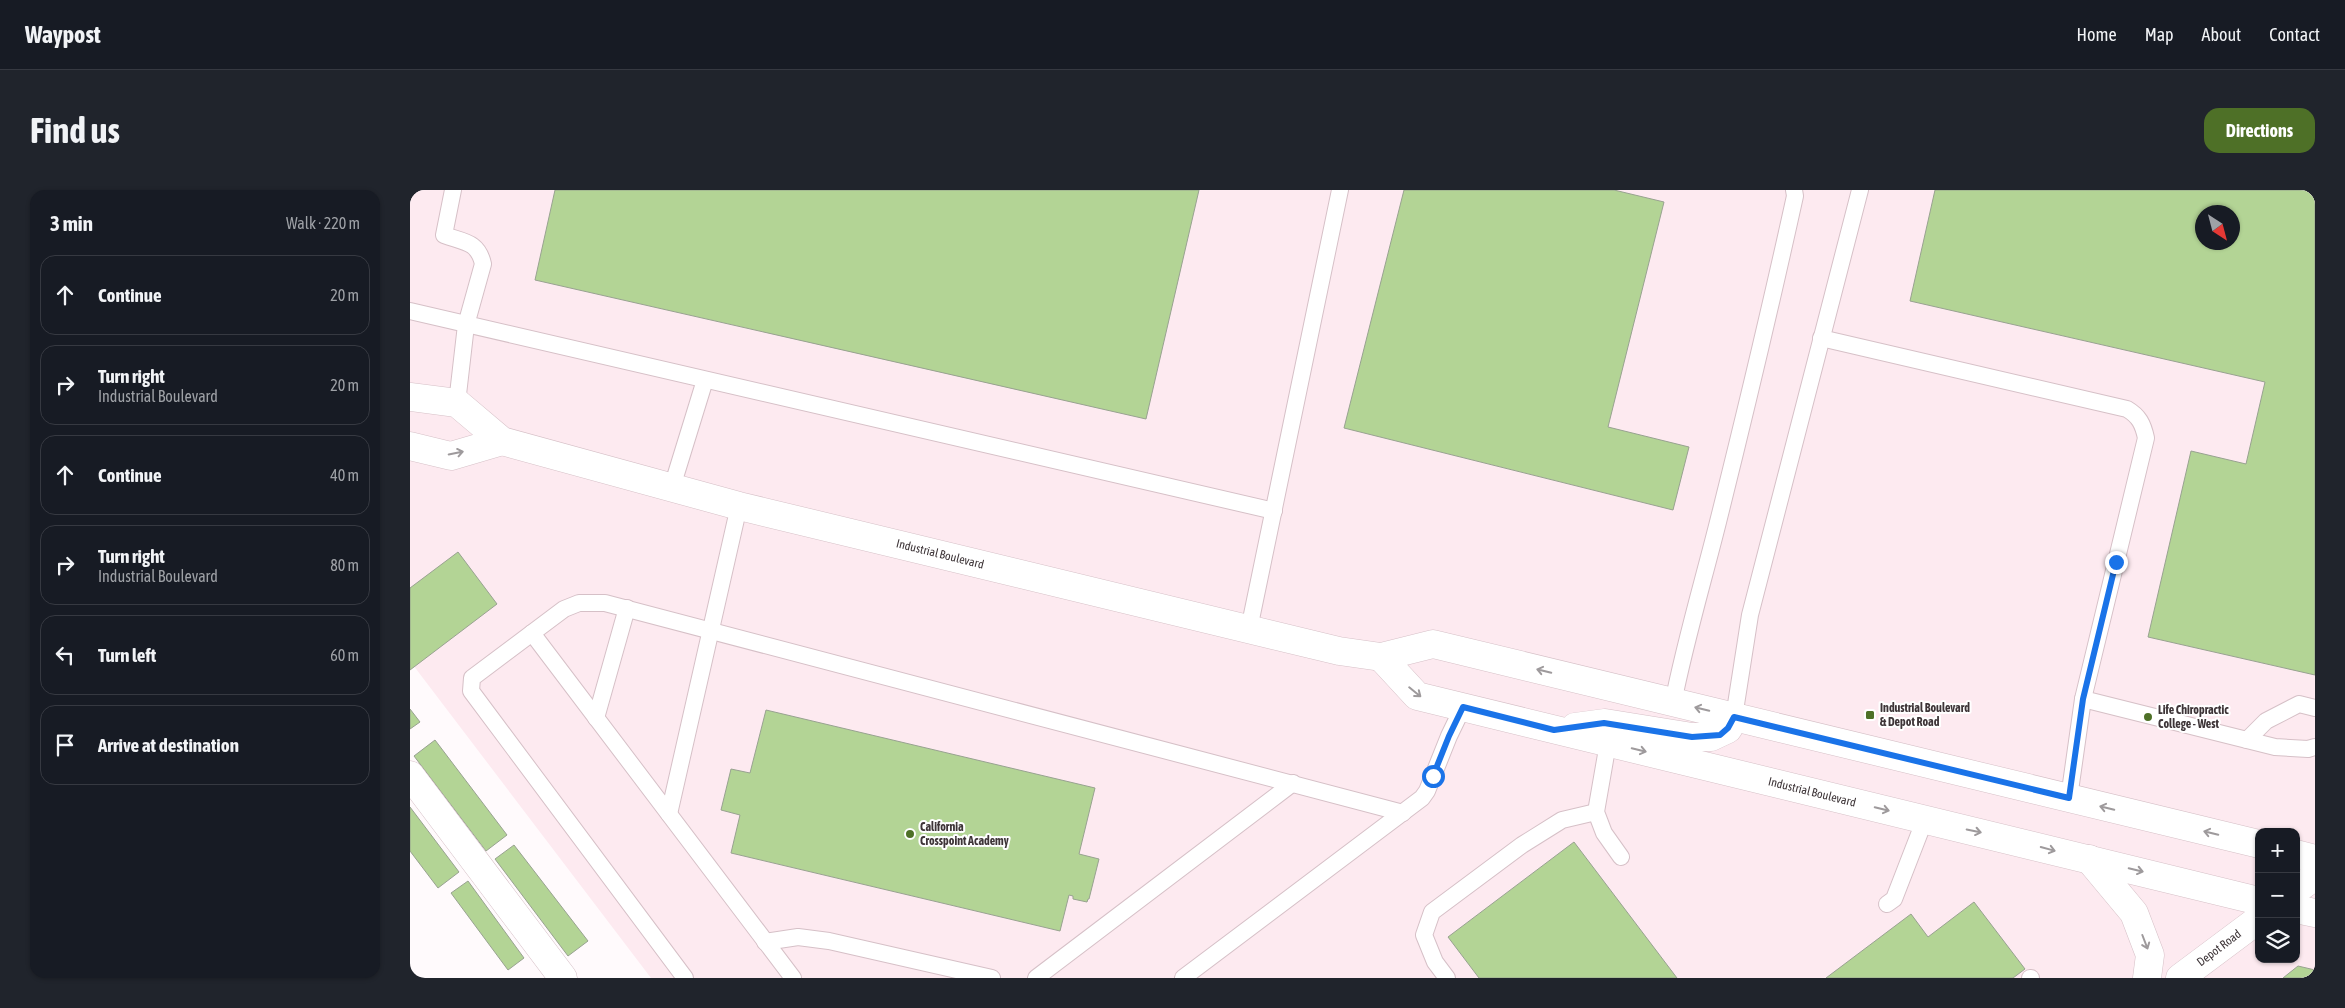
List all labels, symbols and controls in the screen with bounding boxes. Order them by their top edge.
text: Waypost [25,21,101,48]
text: Home [2077,24,2117,45]
text: Map [2145,24,2174,45]
text: About [2202,24,2241,45]
text: Contact [2269,24,2320,45]
button: Directions [2204,108,2315,153]
text: Find us [30,110,120,150]
north arrow [2195,205,2240,250]
text: 3 min [50,211,93,235]
text: Walk · 220 m [286,214,360,232]
icon: ahead [51,281,79,309]
text: Continue [98,284,162,306]
text: 20 m [330,286,359,304]
text: Turn right [98,365,165,387]
icon: right [51,371,79,399]
text: 20 m [330,376,359,394]
text: Industrial Boulevard [98,387,218,405]
one-way arrow [448,448,464,458]
icon: ahead [51,461,79,489]
text: Continue [98,464,162,486]
text: 40 m [330,466,359,484]
street label: Industrial Boulevard [895,536,985,572]
text: Turn right [98,545,165,567]
icon: right [51,551,79,579]
route end [2105,551,2128,574]
text: 80 m [330,556,359,574]
text: Industrial Boulevard [98,567,218,585]
icon: left [51,641,79,669]
text: Turn left [98,644,156,666]
text: 60 m [330,646,359,664]
one-way arrow [1537,666,1553,675]
one-way arrow [1408,686,1421,697]
place label: Industrial Boulevard & Depot Road [1880,701,1970,729]
place label: Life Chiropractic College - West [2158,703,2229,731]
one-way arrow [1695,704,1711,714]
marker: Industrial Boulevard & Depot Road [1864,709,1876,721]
marker: Life Chiropractic College - West [2142,711,2154,723]
icon: arrive [51,731,79,759]
text: Arrive at destination [98,734,239,756]
one-way arrow [1630,746,1646,755]
route start [1422,765,1445,788]
street label: Industrial Boulevard [1767,774,1857,810]
one-way arrow [2100,803,2116,812]
one-way arrow [1873,805,1889,814]
place label: California Crosspoint Academy [920,820,1009,848]
one-way arrow [1966,826,1982,836]
marker: California Crosspoint Academy [904,828,916,840]
one-way arrow [2204,828,2220,837]
map controls [2255,828,2300,963]
button: + [2255,828,2300,873]
one-way arrow [2039,845,2055,854]
one-way arrow [2128,866,2144,875]
button: − [2255,873,2300,918]
button: layers [2255,918,2300,963]
street label: Depot Road [2194,927,2244,969]
one-way arrow [2141,934,2150,949]

